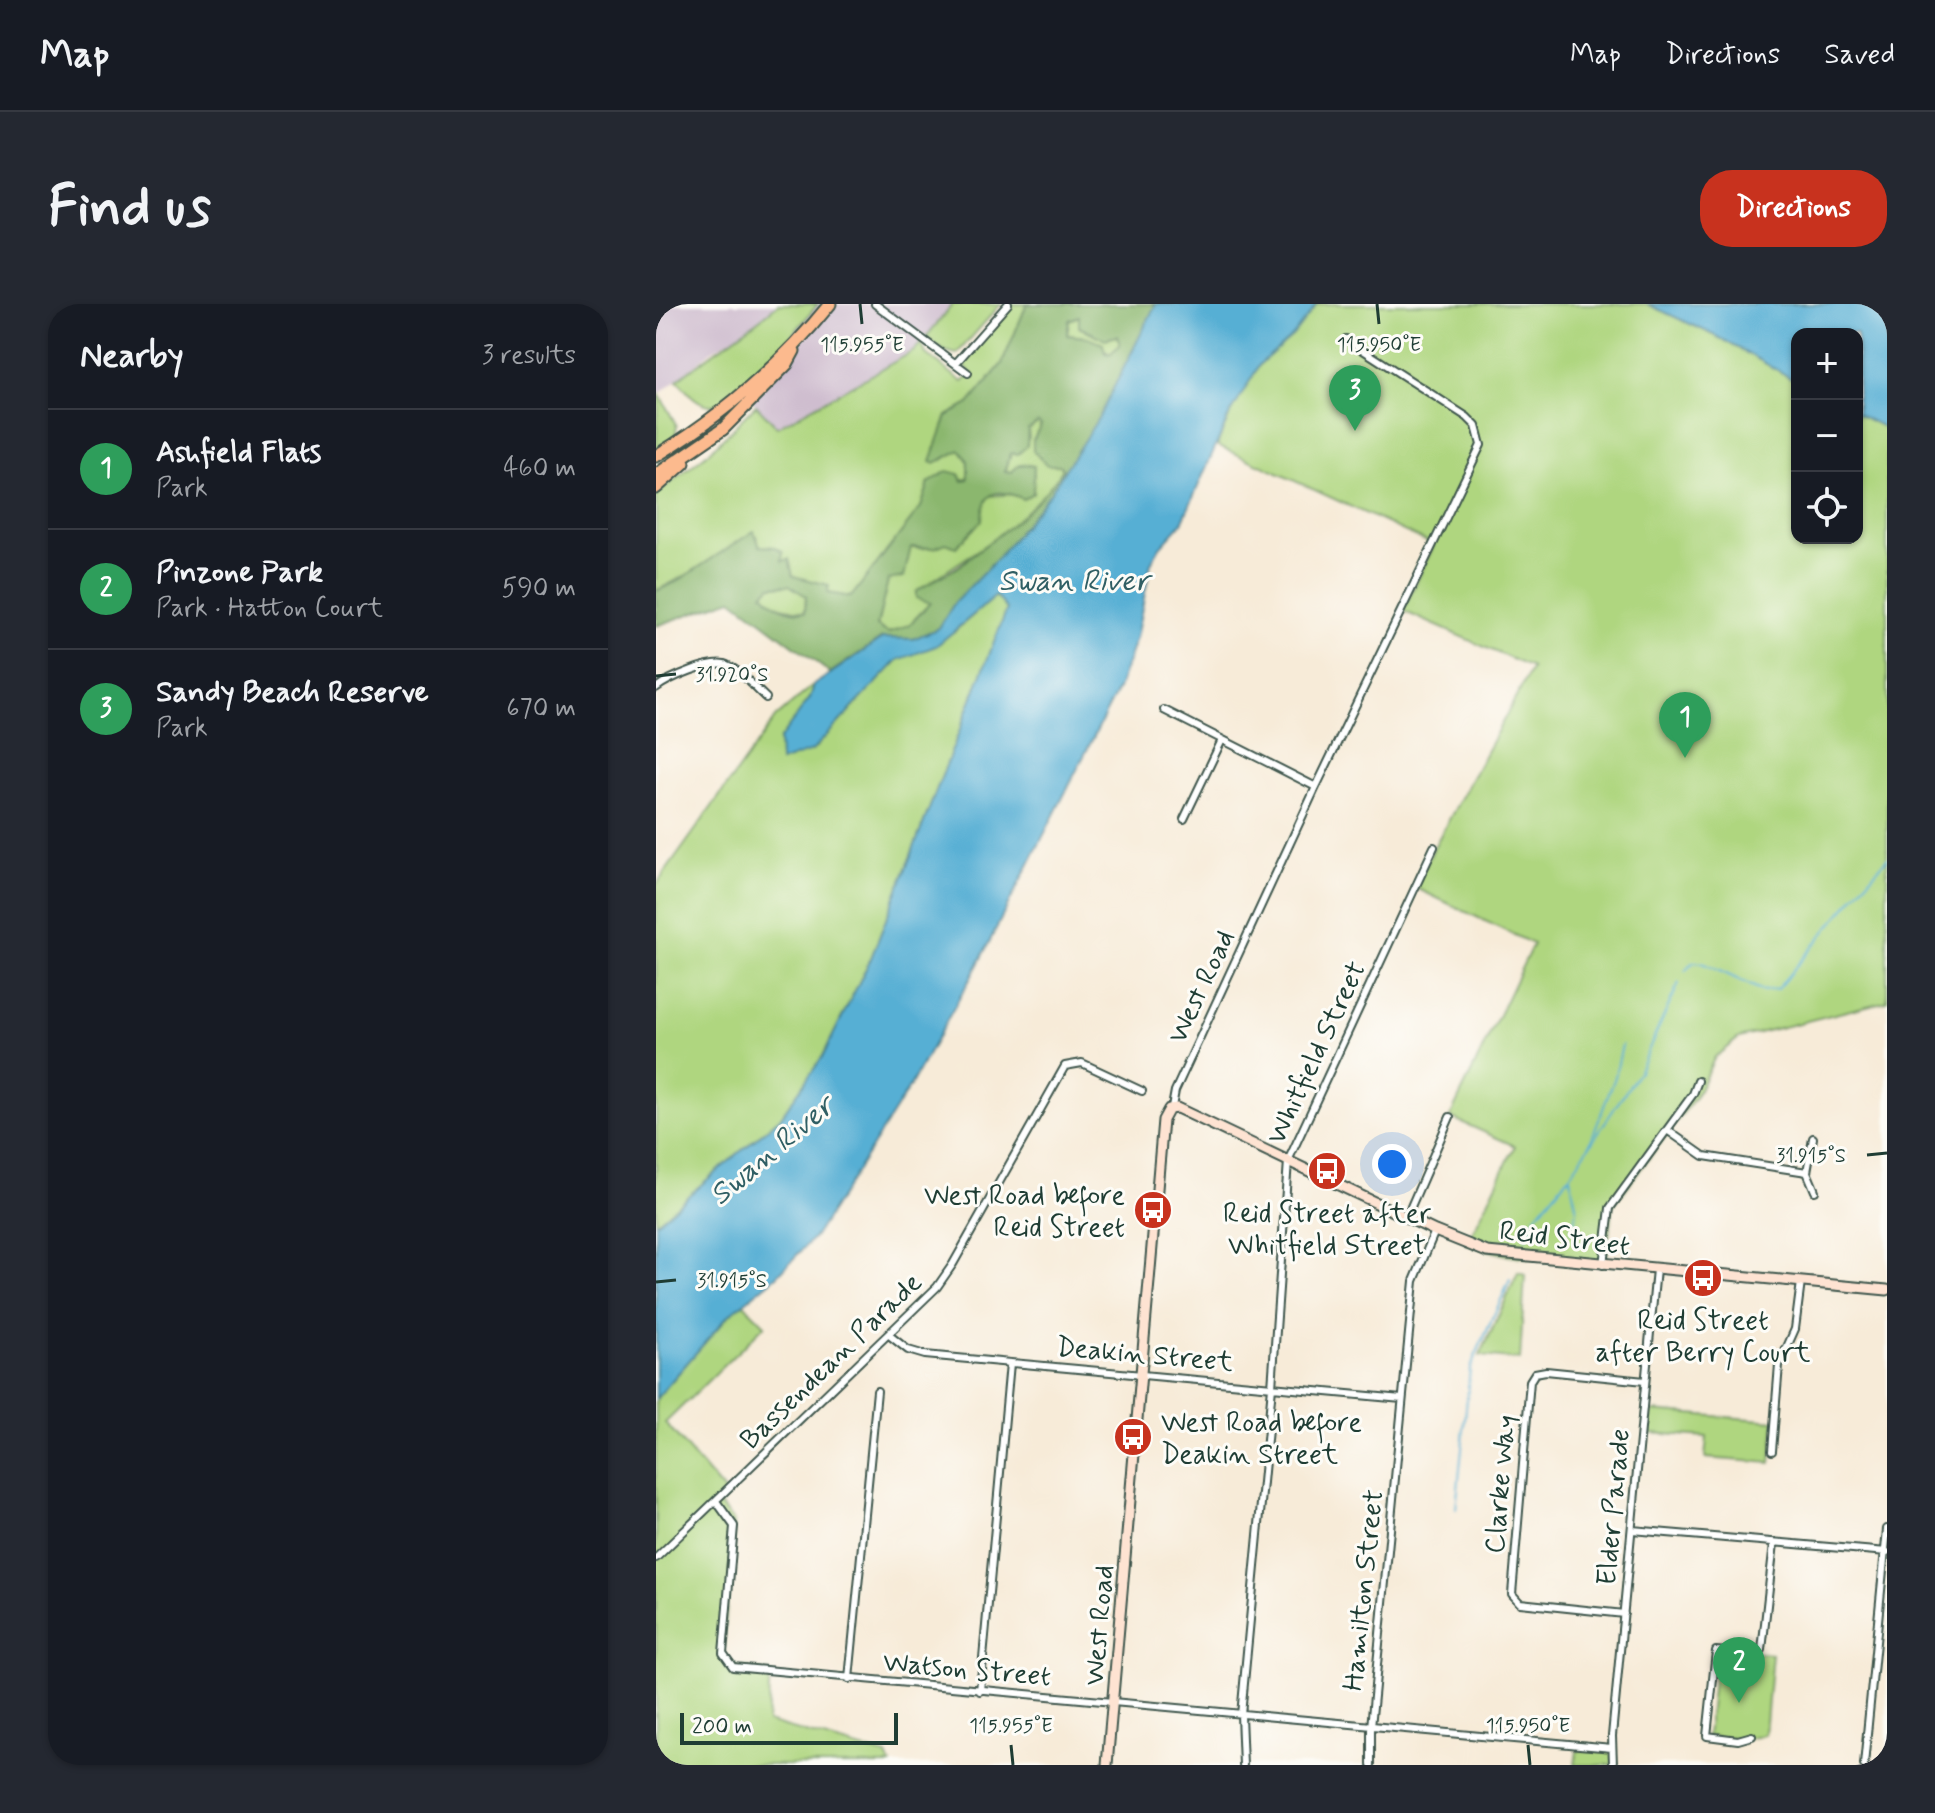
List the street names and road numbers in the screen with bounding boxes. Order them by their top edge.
street label: West Road [1160,924,1245,1050]
street label: Whitfield Street [1259,955,1376,1151]
street label: Reid Street [1497,1213,1632,1266]
street label: Bassendean Parade [733,1265,931,1458]
street label: Deakin Street [1055,1329,1235,1382]
street label: Clarke Way [1477,1413,1526,1555]
street label: Elder Parade [1589,1427,1640,1587]
street label: Hamilton Street [1336,1488,1393,1693]
street label: West Road [1077,1563,1124,1687]
street label: Watson Street [881,1645,1052,1696]

